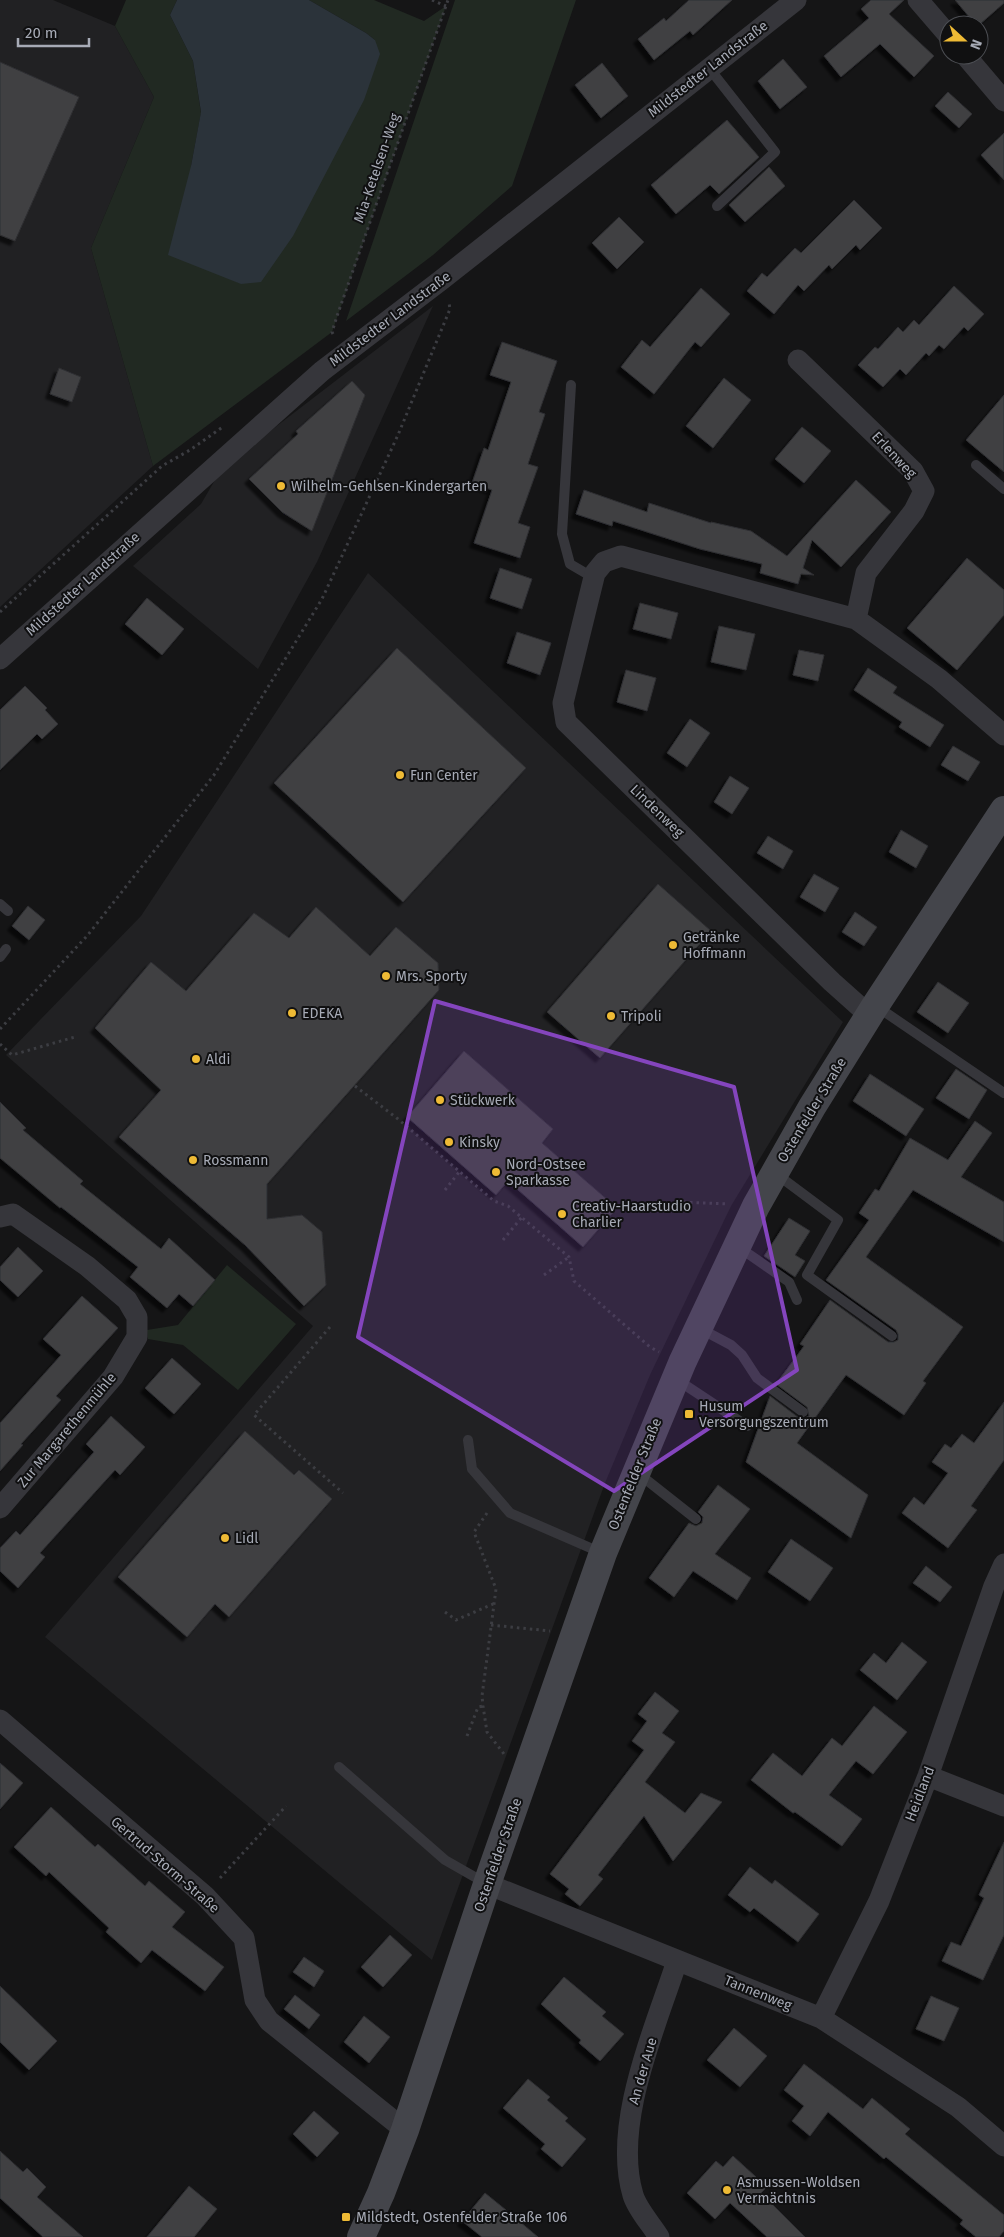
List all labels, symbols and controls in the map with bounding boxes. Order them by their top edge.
scale bar [18,15,89,47]
north arrow [939,15,989,65]
street label: Mildstedter Landstraße [645,17,771,121]
text: 20 m [25,24,58,42]
text: N [966,37,985,52]
street label: Mia-Ketelsen-Weg [350,110,404,225]
street label: Mildstedter Landstraße [326,268,454,370]
street label: Erlenweg [868,428,920,482]
place label: Wilhelm-Gehlsen-Kindergarten [291,478,487,495]
marker: Wilhelm-Gehlsen-Kindergarten [275,480,287,492]
street label: Mildstedter Landstraße [23,528,143,640]
place label: Fun Center [410,767,478,784]
marker: Fun Center [394,769,406,781]
street label: Lindenweg [627,781,688,841]
place label: Getränke Hoffmann [683,929,746,962]
marker: Getränke Hoffmann [667,939,679,951]
place label: Mrs. Sporty [396,968,467,985]
marker: Mrs. Sporty [380,970,392,982]
place label: EDEKA [302,1005,342,1022]
marker: EDEKA [286,1007,298,1019]
place label: Tripoli [621,1008,662,1025]
marker: Tripoli [605,1010,617,1022]
place label: Aldi [206,1051,230,1068]
marker: Aldi [190,1053,202,1065]
street label: Ostenfelder Straße [774,1054,850,1166]
place label: Stückwerk [450,1092,516,1109]
marker: Stückwerk [434,1094,446,1106]
place label: Kinsky [459,1134,500,1151]
marker: Kinsky [443,1136,455,1148]
place label: Rossmann [203,1152,268,1169]
marker: Rossmann [187,1154,199,1166]
place label: Nord-Ostsee Sparkasse [506,1156,586,1189]
marker: Nord-Ostsee Sparkasse [490,1166,502,1178]
place label: Creativ-Haarstudio Charlier [572,1198,691,1231]
marker: Creativ-Haarstudio Charlier [556,1208,568,1220]
street label: Zur Margarethenmühle [14,1369,120,1491]
place label: Husum Versorgungszentrum [699,1398,829,1431]
marker: Husum Versorgungszentrum [683,1408,695,1420]
street label: Ostenfelder Straße [605,1415,665,1533]
place label: Lidl [235,1530,258,1547]
marker: Lidl [219,1532,231,1544]
street label: Heidland [902,1764,938,1824]
street label: Ostenfelder Straße [471,1796,525,1914]
street label: Gertrud-Storm-Straße [107,1813,223,1917]
street label: Tannenweg [722,1972,795,2015]
street label: An der Aue [625,2036,661,2106]
place label: Asmussen-Woldsen Vermächtnis [737,2174,861,2207]
marker: Asmussen-Woldsen Vermächtnis [721,2184,733,2196]
place label: Mildstedt, Ostenfelder Straße 106 [356,2209,567,2226]
marker: Mildstedt, Ostenfelder Straße 106 [340,2211,352,2223]

